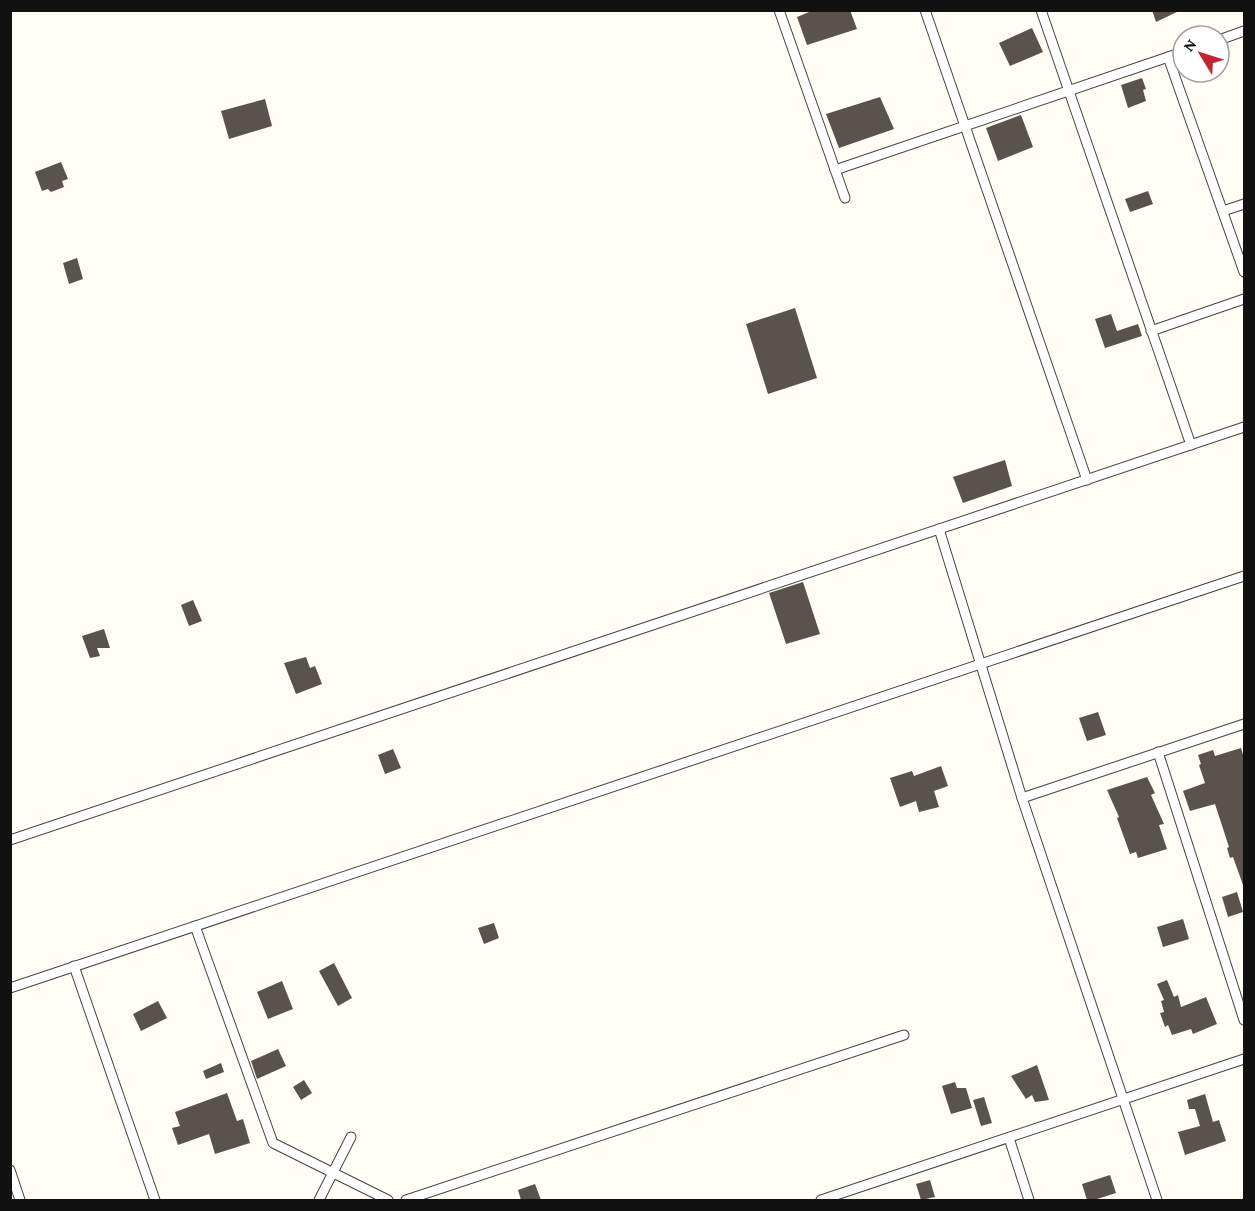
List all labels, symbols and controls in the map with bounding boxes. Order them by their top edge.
north arrow [1171,24,1231,84]
text: N [1180,35,1200,55]

